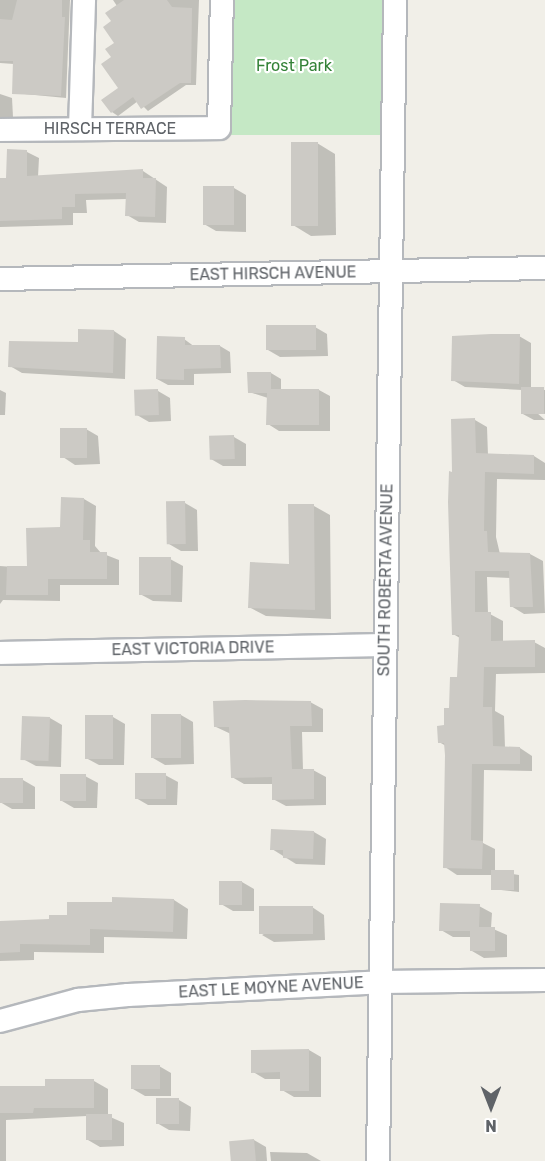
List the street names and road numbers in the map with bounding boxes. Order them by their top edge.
street label: HIRSCH TERRACE [43,119,177,139]
street label: EAST HIRSCH AVENUE [189,263,357,285]
street label: SOUTH ROBERTA AVENUE [375,483,397,677]
street label: EAST VICTORIA DRIVE [111,638,275,660]
street label: EAST LE MOYNE AVENUE [178,974,364,1002]

